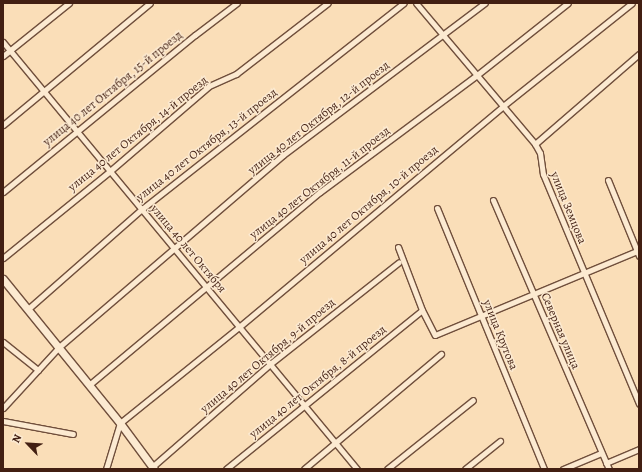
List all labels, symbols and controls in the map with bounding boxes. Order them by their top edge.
street label: улица 40 лет Октября, 15-й проезд [40,28,186,150]
street label: улица 40 лет Октября, 12-й проезд [245,58,393,178]
street label: улица 40 лет Октября, 14-й проезд [65,73,211,195]
street label: улица 40 лет Октября, 13-й проезд [134,85,280,205]
street label: улица 40 лет Октября, 11-й проезд [247,124,393,242]
street label: улица 40 лет Октября, 10-й проезд [297,143,441,267]
street label: улица Земцова [547,170,589,246]
street label: улица 40 лет Октября [147,202,229,296]
street label: Северная улица [537,291,583,371]
street label: улица 40 лет Октября, 9-й проезд [198,295,338,417]
street label: улица Крутова [479,298,521,372]
street label: улица 40 лет Октября, 8-й проезд [247,322,389,442]
north arrow [8,424,48,464]
text: N [8,432,25,446]

